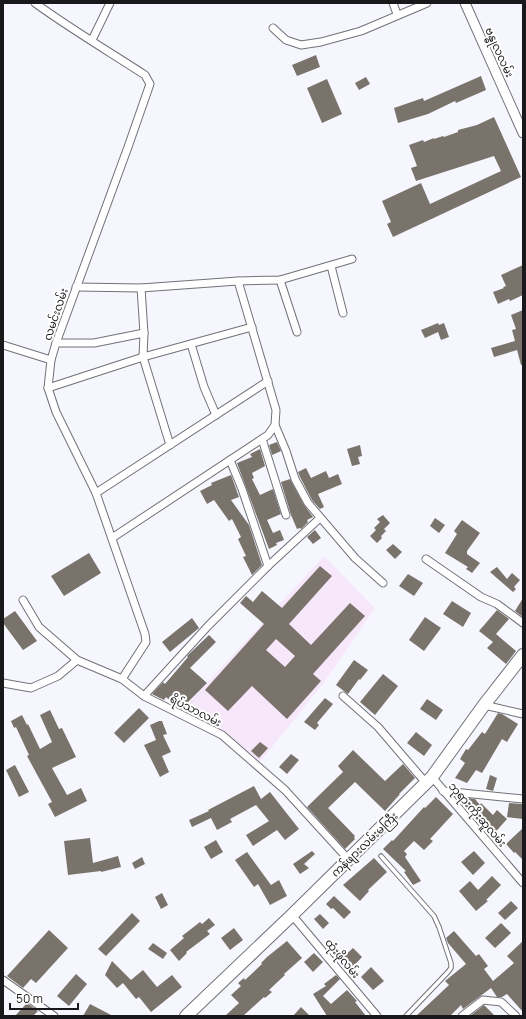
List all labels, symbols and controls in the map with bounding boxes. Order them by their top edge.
street label: ဗန္ဓုလလမ်း [480,25,518,80]
street label: လမင်းလမ်း [39,286,71,342]
street label: ရိပ်သာလမ်း [167,691,225,731]
street label: ဘုရားကိုးဆူလမ်း [444,779,510,851]
street label: ကန်ဖျားလမ်းမကြီး [327,808,402,881]
street label: ထုံးဖိုလမ်း [321,935,364,982]
scale bar [10,985,78,1011]
text: 50 m [16,990,43,1007]

